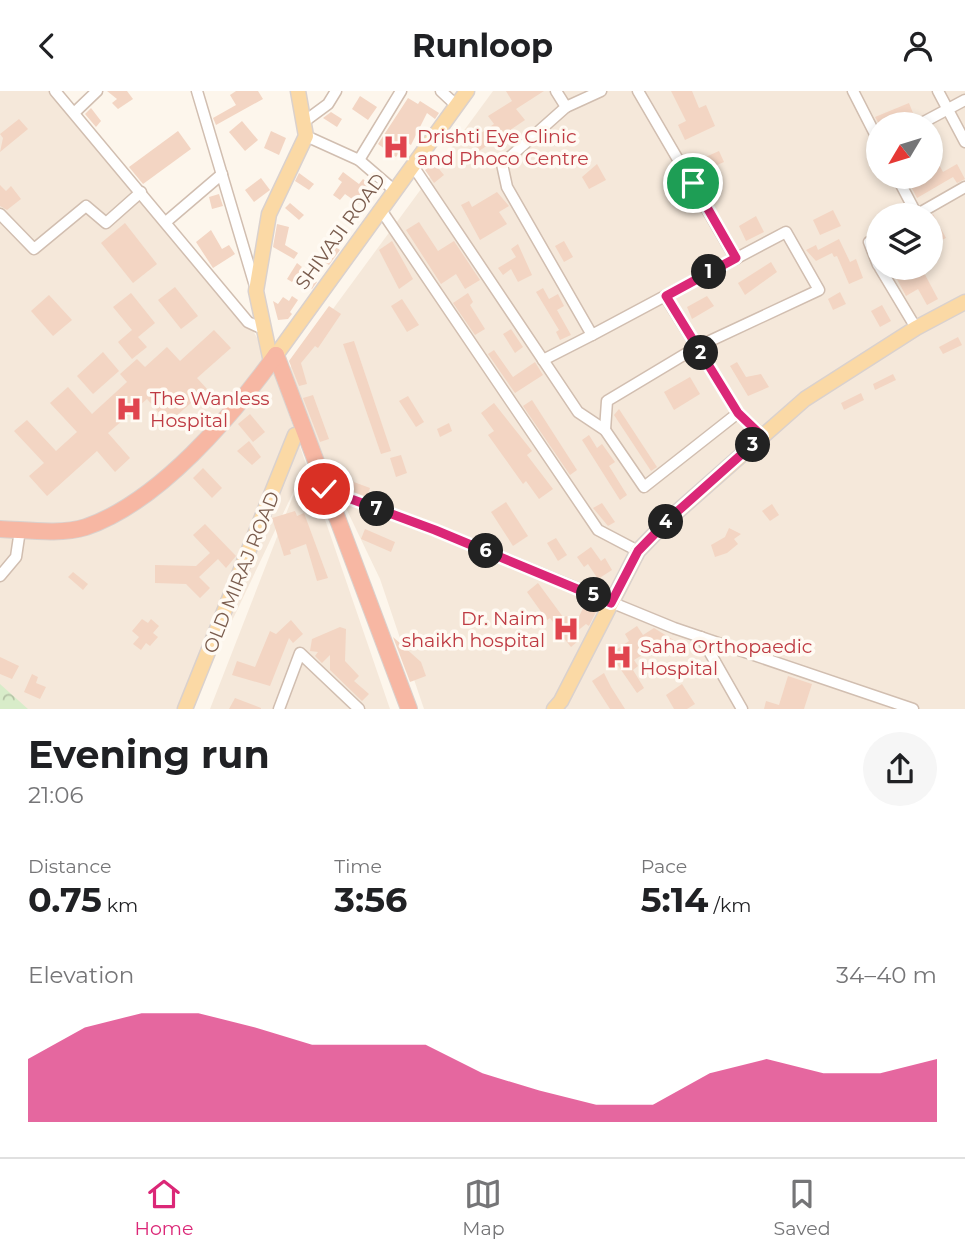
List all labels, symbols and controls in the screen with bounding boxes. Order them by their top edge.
text: Runloop [412,26,553,65]
icon: back [28,27,66,65]
icon: person [899,27,937,65]
north arrow [866,112,943,189]
map controls [866,112,943,280]
place label: Drishti Eye Clinic and Phoco Centre [417,125,589,170]
hospital icon: Drishti Eye Clinic and Phoco Centre [381,132,411,162]
pin [663,153,723,213]
icon: arrive [674,164,712,202]
street label: SHIVAJI ROAD [291,169,390,294]
button: layers [866,203,943,280]
pin: 1 [692,255,726,289]
text: 1 [705,260,712,283]
pin: 2 [684,335,718,371]
text: 2 [695,341,706,364]
place label: The Wanless Hospital [150,387,269,432]
hospital icon: The Wanless Hospital [114,394,144,424]
pin: 3 [736,427,770,463]
text: 3 [747,433,758,456]
pin [294,459,354,519]
icon: check [305,470,343,508]
street label: OLD MIRAJ ROAD [198,488,284,657]
pin: 7 [360,491,394,527]
text: 7 [371,497,382,520]
pin: 4 [648,505,684,539]
text: 4 [659,510,672,533]
pin: 6 [468,533,504,568]
text: 6 [479,539,492,562]
pin: 5 [576,577,612,613]
text: 5 [588,583,599,606]
place label: Dr. Naim shaikh hospital [402,607,545,652]
hospital icon: Dr. Naim shaikh hospital [551,614,581,644]
place label: Saha Orthopaedic Hospital [640,635,812,680]
hospital icon: Saha Orthopaedic Hospital [604,642,634,672]
text: Evening run [28,731,270,778]
button: share [863,732,937,806]
text: 21:06 [28,781,83,809]
text: Distance [28,855,111,878]
text: Time [334,855,382,878]
text: Pace [641,855,687,878]
text: 0.75 [28,878,102,921]
text: 3:56 [334,878,407,921]
text: 5:14 [641,878,709,921]
text: km [102,894,138,917]
text: /km [709,894,751,917]
text: Elevation [28,961,134,989]
text: 34–40 m [836,961,937,989]
tab: Home [134,1175,193,1240]
tab: Map [462,1175,505,1240]
tab: Saved [773,1175,831,1240]

